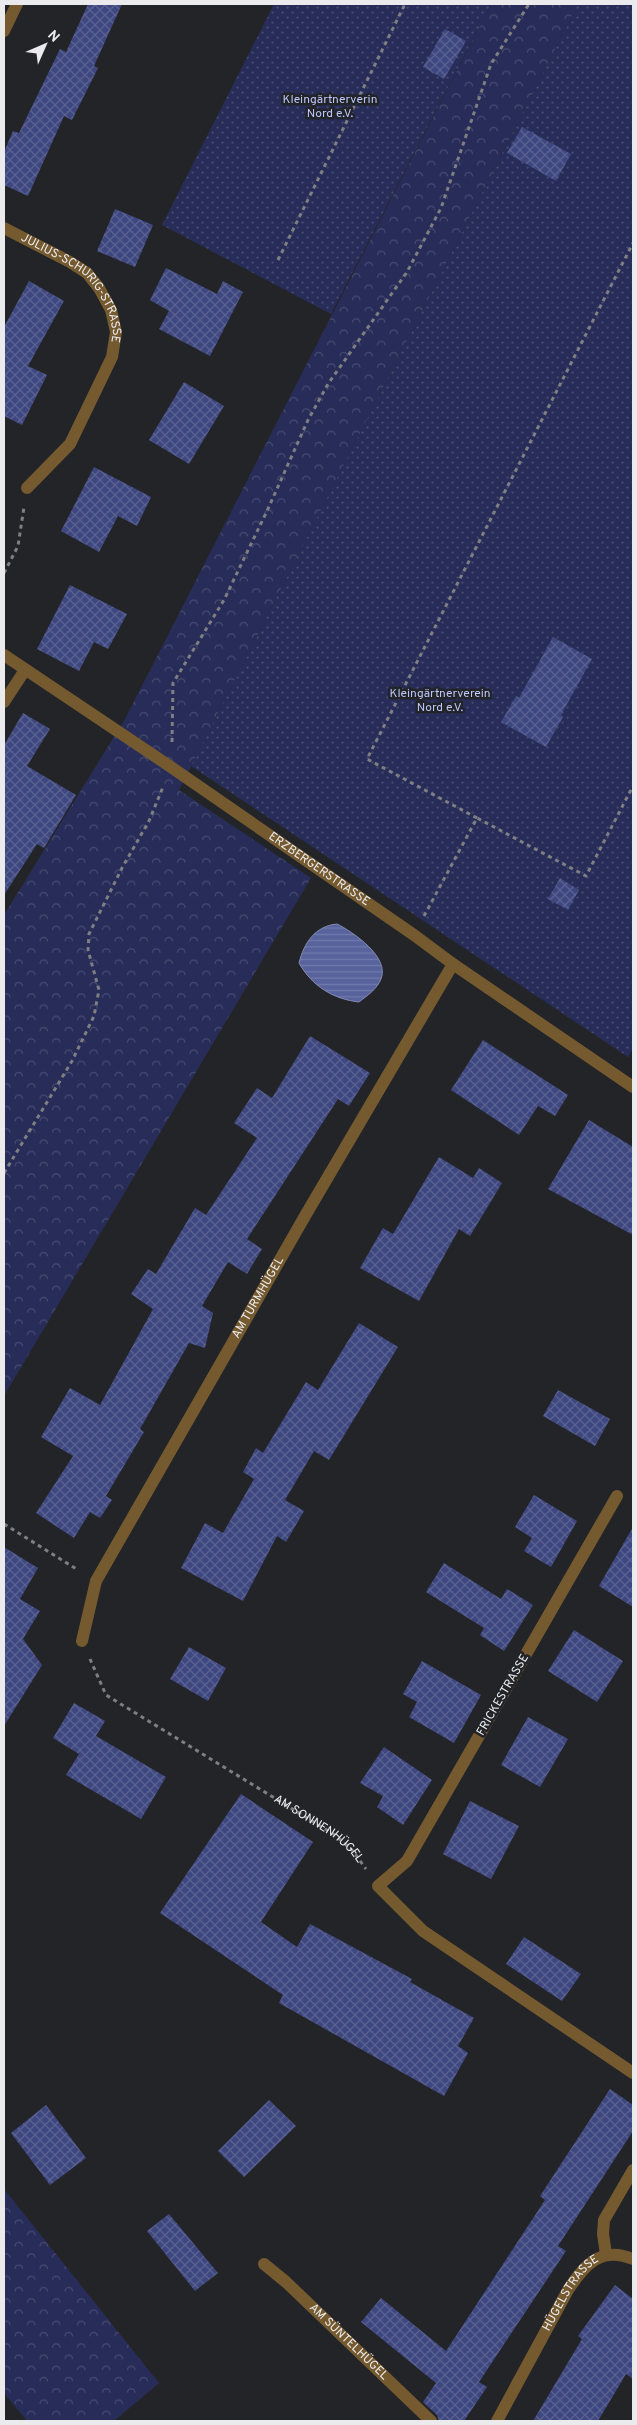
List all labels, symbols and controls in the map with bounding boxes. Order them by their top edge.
north arrow [20,20,70,70]
text: N [44,27,63,46]
park label: Kleingärtnerverin Nord e.V. [283,92,377,122]
street label: JULIUS-SCHURIG-STRASSE [18,230,125,344]
park label: Kleingärtnerverein Nord e.V. [389,686,491,716]
street label: ERZBERGERSTRASSE [265,829,373,910]
street label: AM TURMHÜGEL [228,1254,288,1341]
street label: FRICKESTRASSE [473,1651,533,1739]
street label: AM SONNENHÜGEL [271,1791,367,1866]
street label: HÜGELSTRASSE [539,2251,602,2334]
street label: AM SÜNTELHÜGEL [305,2300,392,2384]

